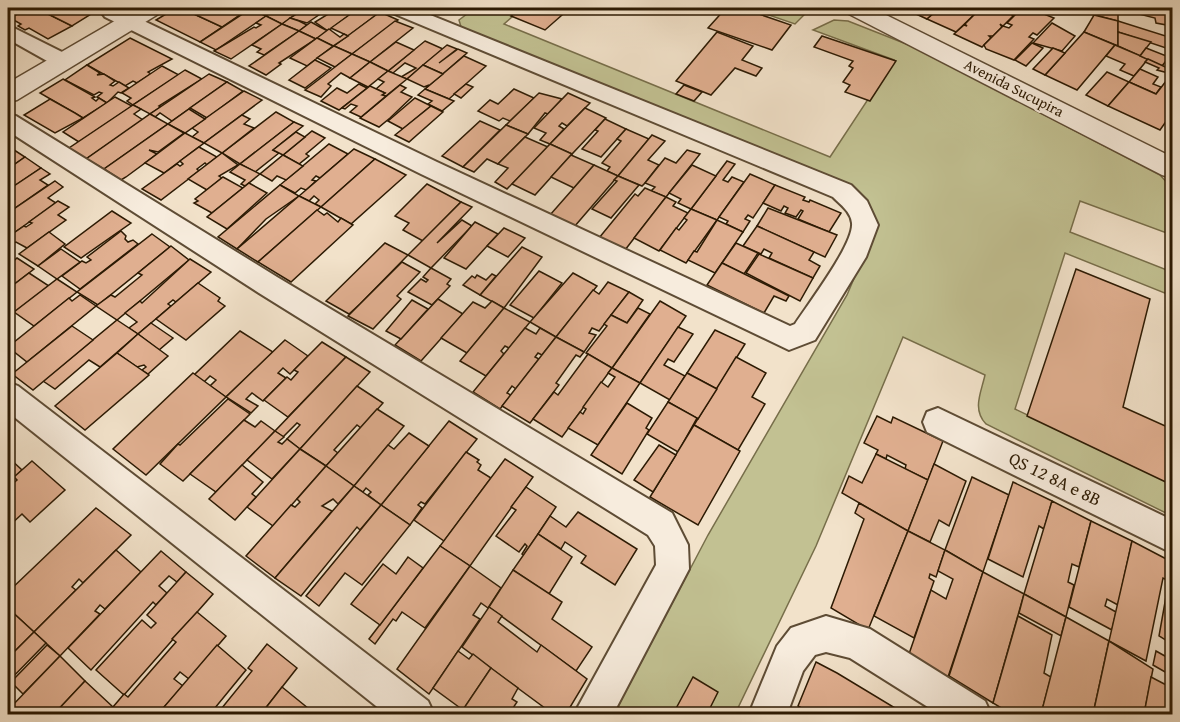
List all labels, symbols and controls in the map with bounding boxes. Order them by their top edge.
street label: Avenida Sucupira [961,53,1068,122]
street label: QS 12 8A e 8B [1004,445,1106,513]

